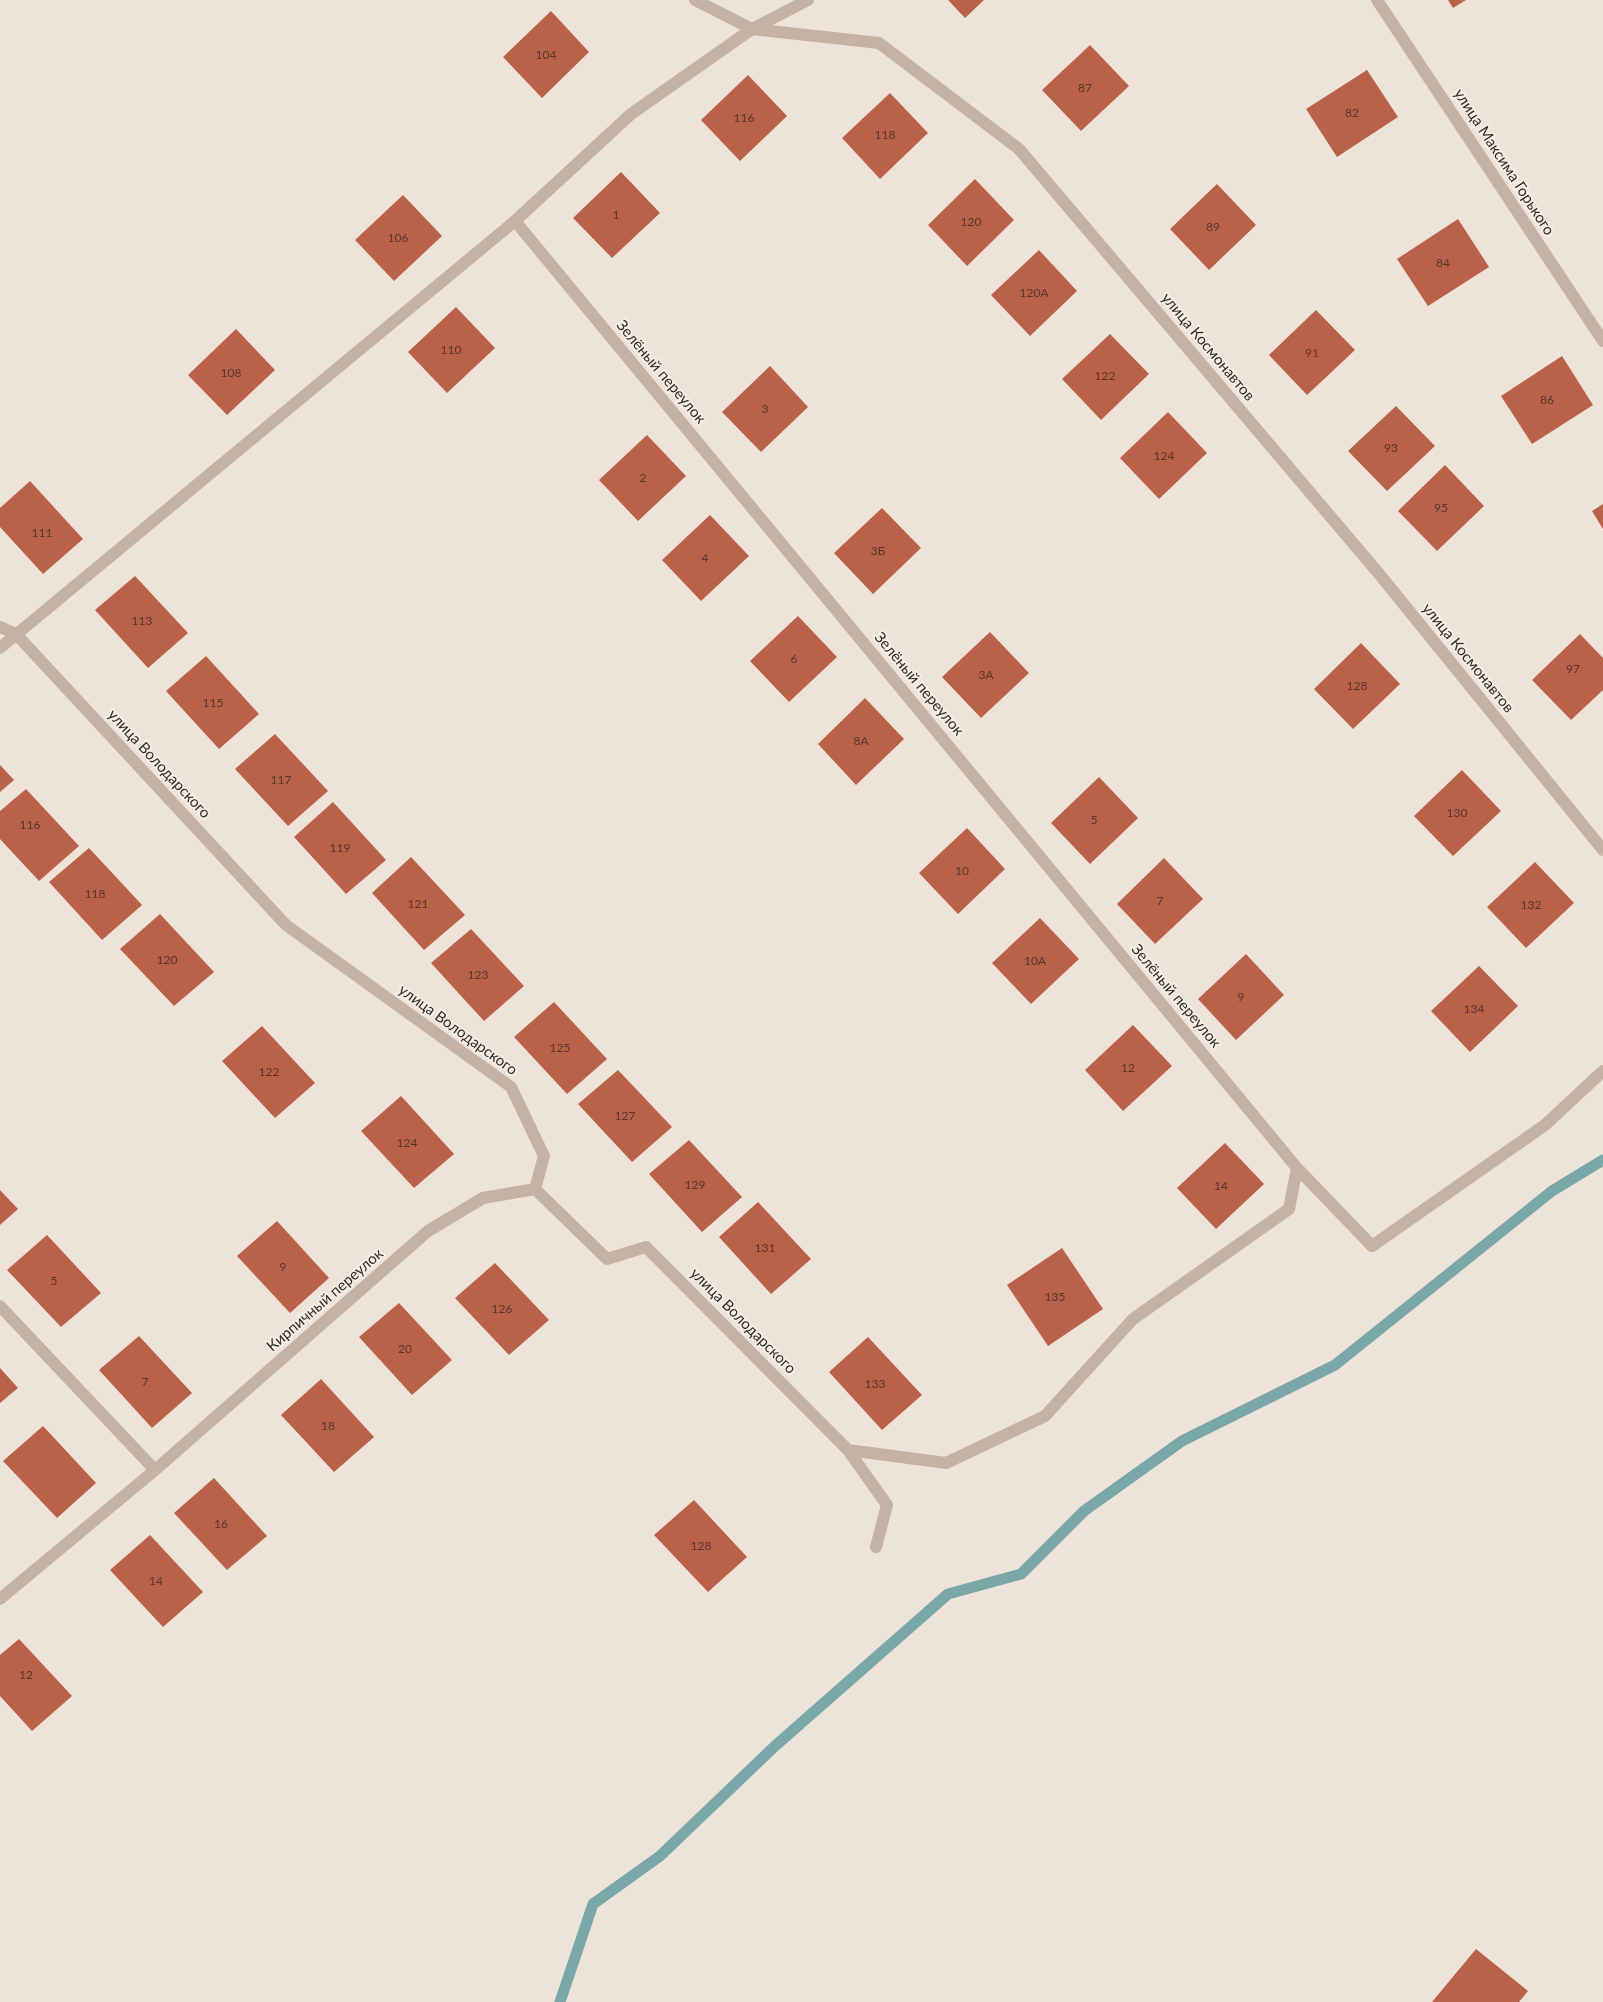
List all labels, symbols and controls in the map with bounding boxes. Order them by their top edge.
house number: 104 [536,48,556,62]
house number: 87 [1078,81,1092,95]
street label: улица Максима Горького [1450,85,1558,239]
house number: 82 [1345,106,1359,120]
house number: 116 [734,111,754,125]
house number: 118 [875,128,895,142]
house number: 1 [613,208,619,222]
house number: 120 [961,215,981,229]
house number: 89 [1206,220,1220,234]
house number: 106 [388,231,408,245]
house number: 84 [1436,256,1450,270]
house number: 120А [1020,286,1048,300]
street label: улица Космонавтов [1158,289,1258,405]
street label: Зелёный переулок [612,317,710,427]
house number: 110 [441,343,461,357]
house number: 91 [1305,346,1319,360]
house number: 108 [221,366,241,380]
house number: 122 [1095,369,1115,383]
house number: 86 [1540,393,1554,407]
house number: 3 [762,402,768,416]
house number: 93 [1384,441,1398,455]
house number: 124 [1154,449,1174,463]
house number: 2 [640,471,646,485]
house number: 95 [1434,501,1448,515]
house number: 111 [32,526,52,540]
house number: 3Б [871,544,885,558]
house number: 4 [702,551,708,565]
street label: улица Космонавтов [1418,600,1518,716]
house number: 113 [132,614,152,628]
street label: Зелёный переулок [870,629,968,739]
house number: 6 [791,652,797,666]
house number: 97 [1566,662,1580,676]
house number: 3А [978,668,994,682]
house number: 128 [1347,679,1367,693]
house number: 115 [203,696,223,710]
street label: улица Володарского [104,706,214,822]
house number: 8А [853,734,869,748]
house number: 117 [271,773,291,787]
house number: 130 [1447,806,1467,820]
house number: 5 [1091,813,1097,827]
house number: 116 [20,818,40,832]
house number: 119 [330,841,350,855]
house number: 10 [955,864,969,878]
house number: 118 [85,887,105,901]
house number: 7 [1157,894,1163,908]
house number: 121 [408,897,428,911]
house number: 132 [1521,898,1541,912]
street label: Зелёный переулок [1127,941,1225,1051]
house number: 120 [157,953,177,967]
house number: 10А [1024,954,1046,968]
house number: 123 [468,968,488,982]
street label: улица Володарского [395,981,521,1079]
house number: 9 [1238,990,1244,1004]
house number: 134 [1464,1002,1484,1016]
house number: 125 [550,1041,570,1055]
house number: 12 [1121,1061,1135,1075]
house number: 122 [259,1065,279,1079]
house number: 127 [615,1109,635,1123]
house number: 124 [397,1136,417,1150]
house number: 129 [685,1178,705,1192]
house number: 14 [1214,1179,1228,1193]
house number: 131 [755,1241,775,1255]
street label: Кирпичный переулок [263,1245,387,1355]
house number: 9 [280,1260,286,1274]
street label: улица Володарского [686,1264,800,1378]
house number: 5 [51,1274,57,1288]
house number: 135 [1045,1290,1065,1304]
house number: 126 [492,1302,512,1316]
house number: 20 [398,1342,412,1356]
house number: 7 [142,1375,148,1389]
house number: 133 [865,1377,885,1391]
house number: 18 [321,1419,335,1433]
house number: 16 [214,1517,228,1531]
house number: 128 [691,1539,711,1553]
house number: 14 [149,1574,163,1588]
house number: 12 [19,1668,33,1682]

